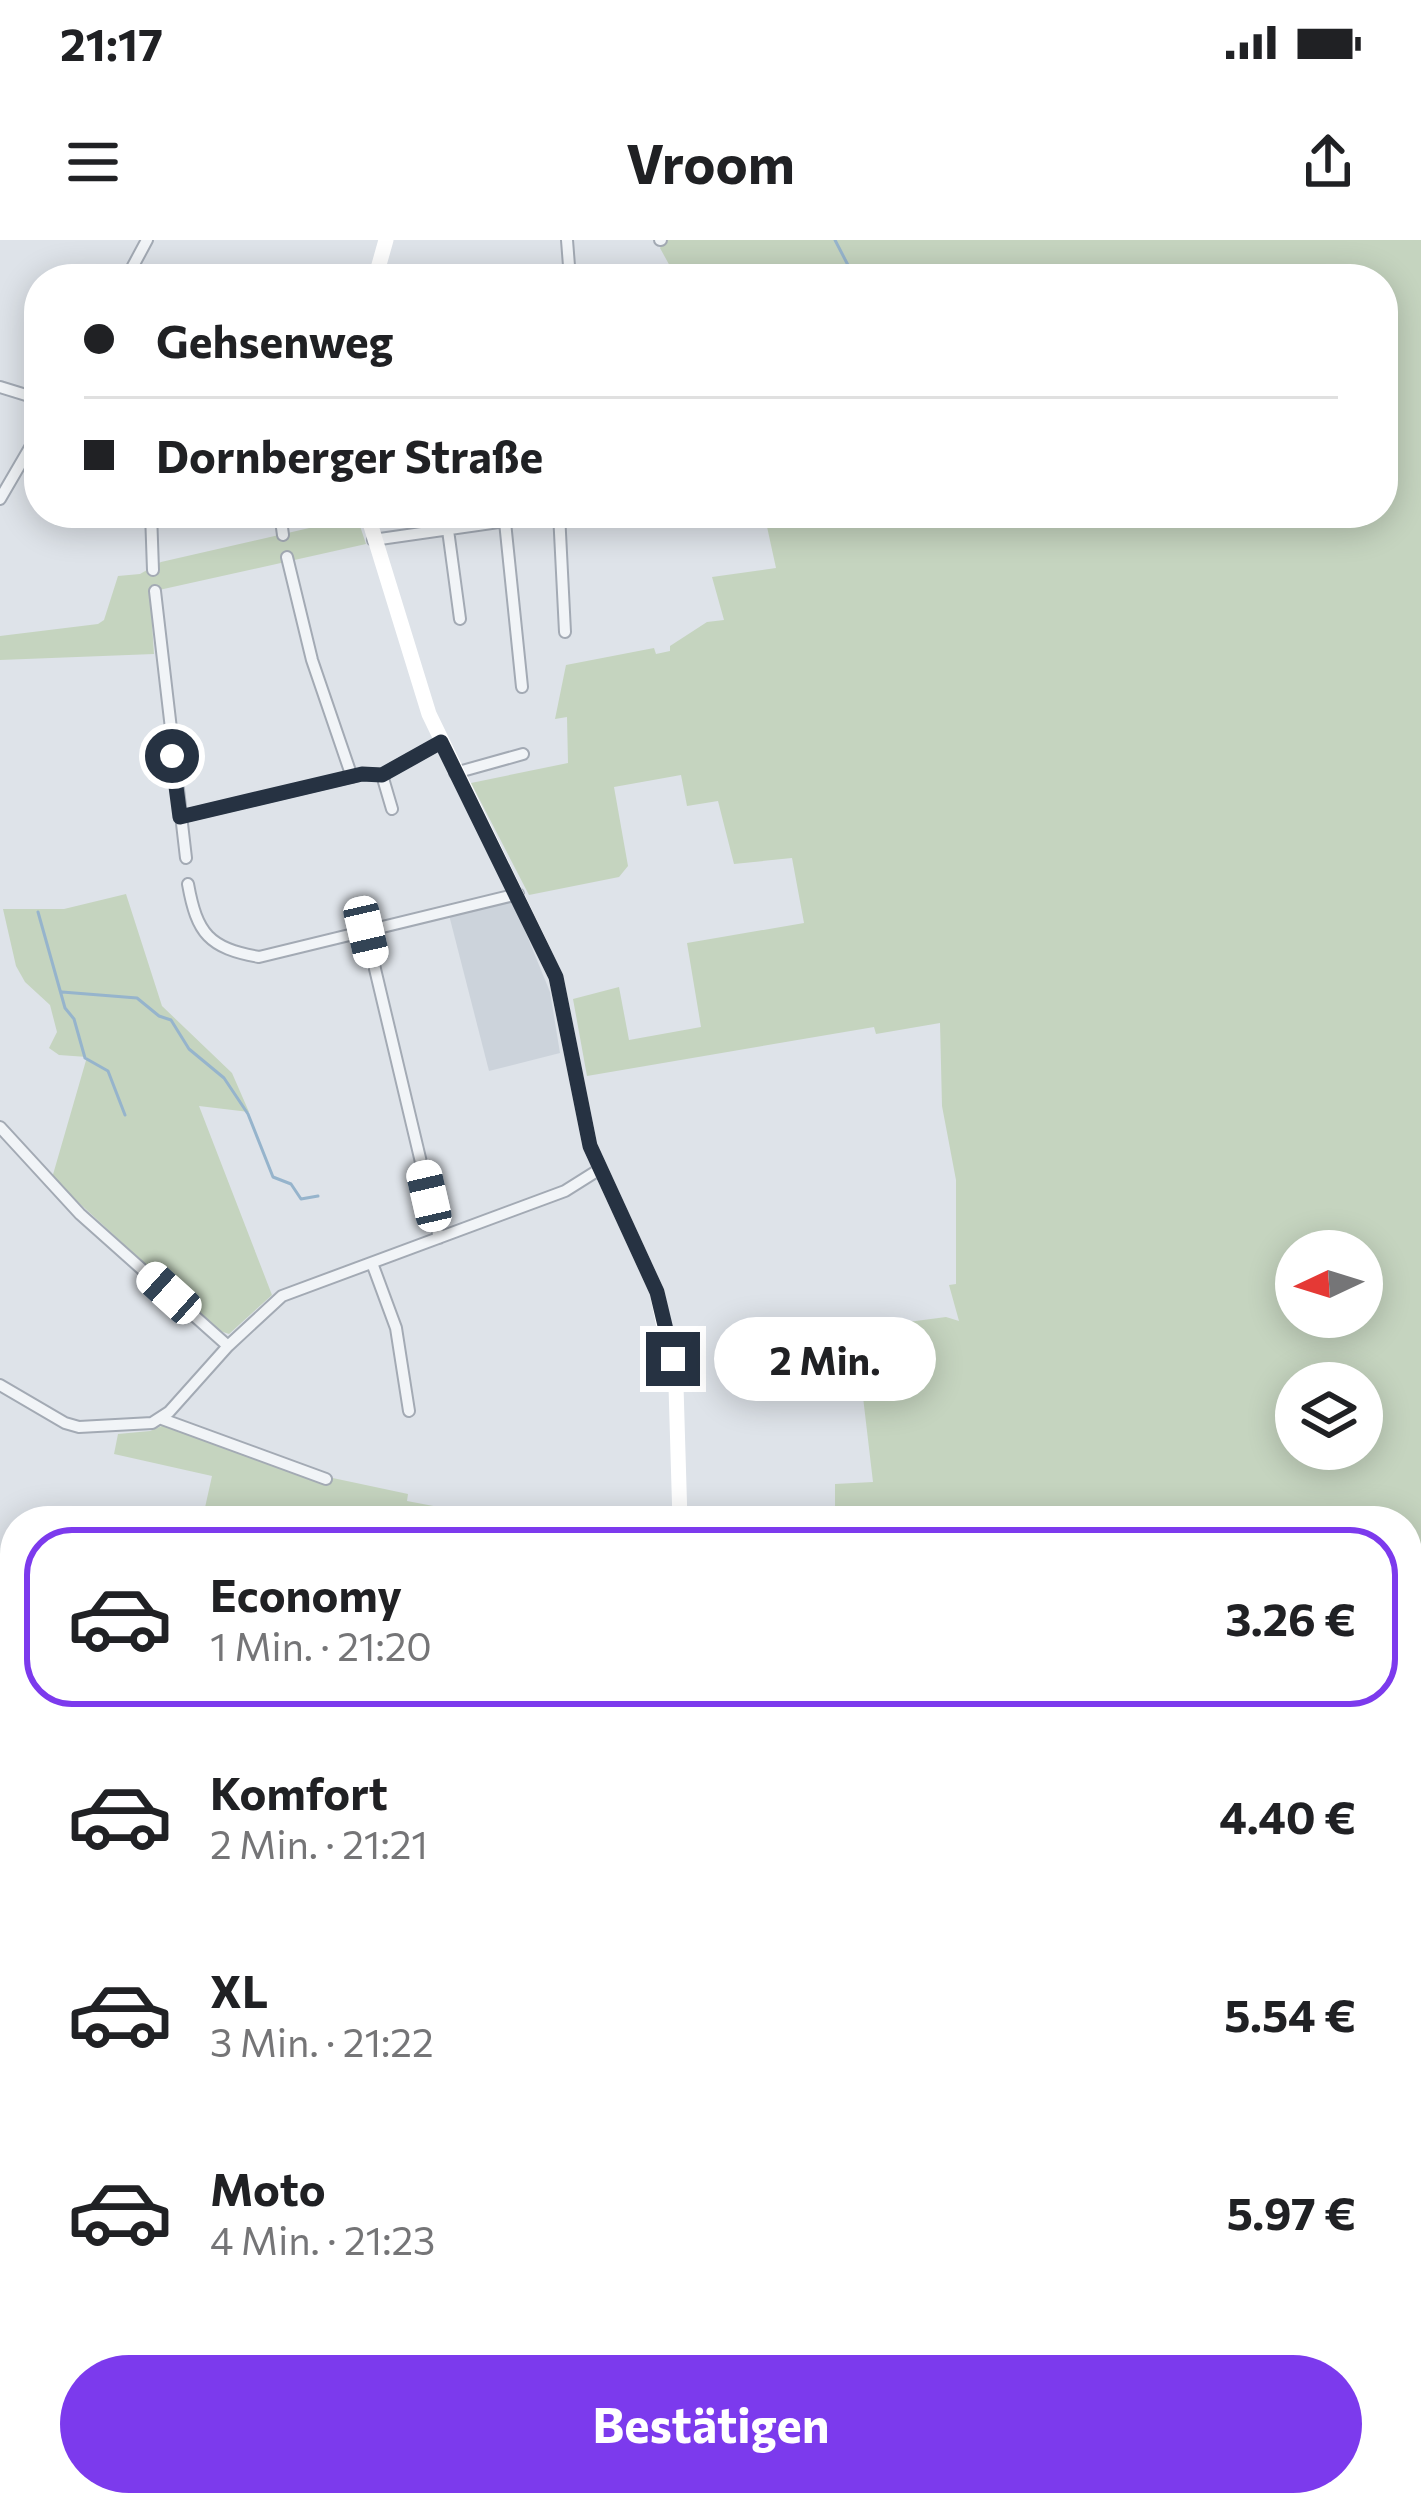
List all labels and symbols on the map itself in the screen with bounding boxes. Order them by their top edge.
route start [145,729,199,783]
car [340,893,392,971]
car [403,1157,455,1235]
north arrow [1275,1230,1383,1338]
car [130,1256,208,1330]
callout: 2 Min. [715,1317,937,1401]
route end [646,1332,700,1386]

